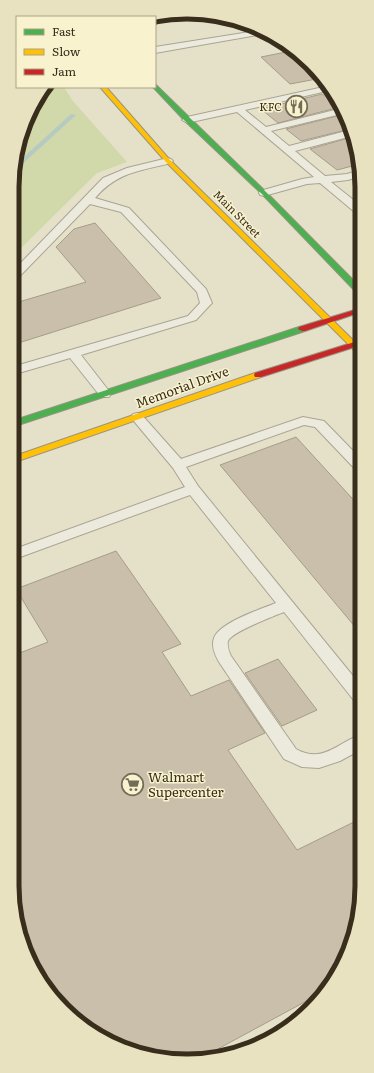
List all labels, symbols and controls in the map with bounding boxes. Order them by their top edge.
legend [16,16,156,88]
text: Fast [52,22,76,40]
text: Slow [52,42,81,60]
text: Jam [52,62,77,80]
restaurant icon: KFC [284,94,310,120]
place label: KFC [259,98,282,114]
street label: Main Street [210,186,265,241]
street label: Memorial Drive [133,361,231,412]
place label: Walmart Supercenter [148,767,225,801]
supermarket icon: Walmart Supercenter [119,771,145,797]

